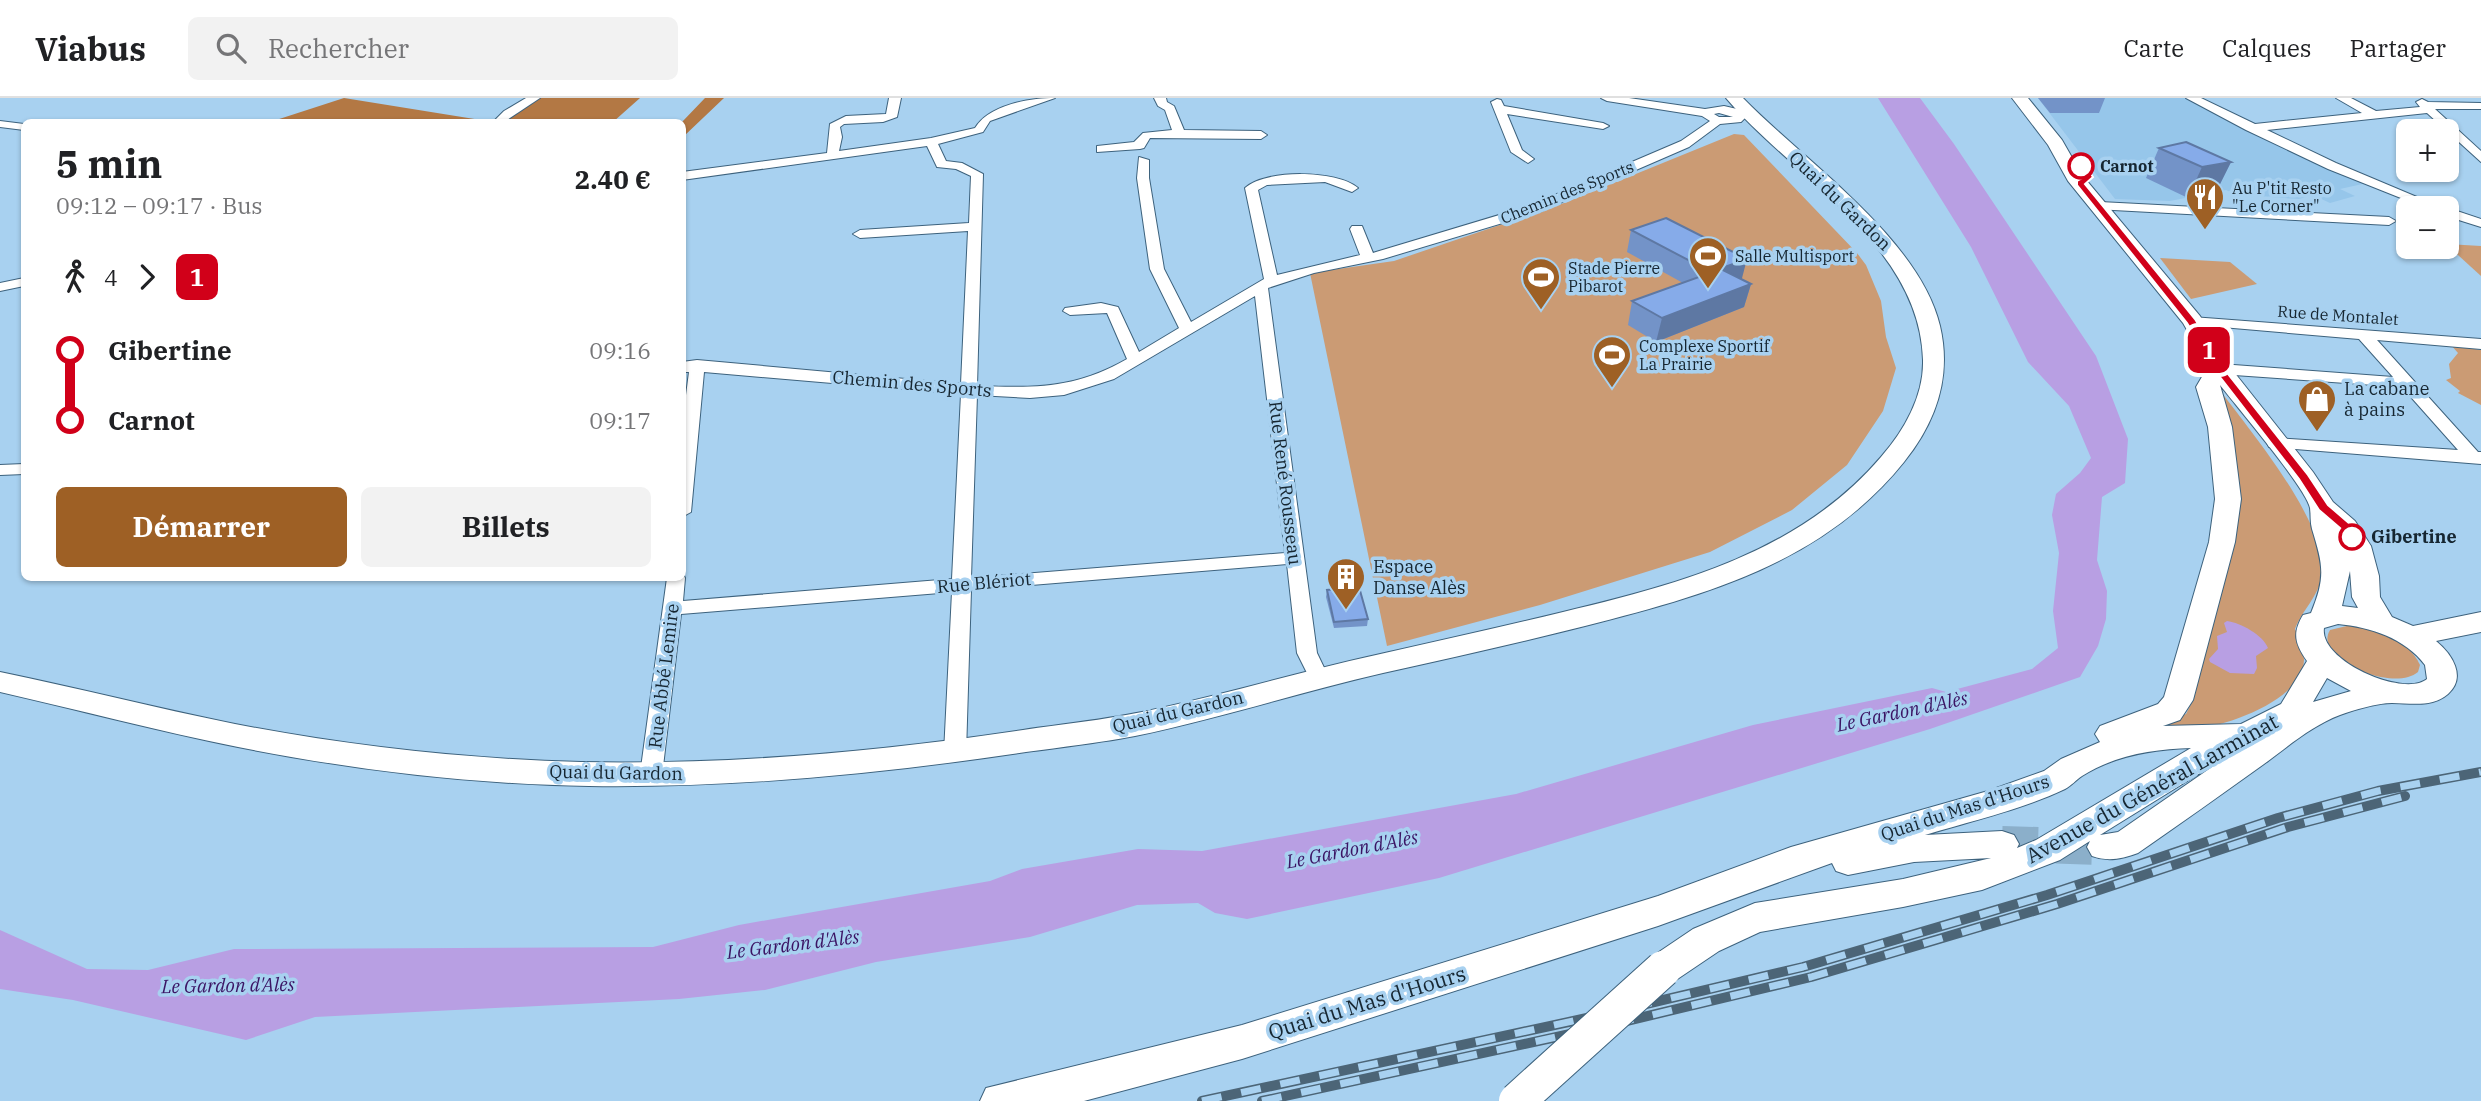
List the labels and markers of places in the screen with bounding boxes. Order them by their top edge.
marker: Carnot [2068,153,2094,179]
place label: Carnot [2100,156,2153,176]
restaurant icon: Au P'tit Resto "Le Corner" [2184,176,2226,231]
place label: Au P'tit Resto "Le Corner" [2232,178,2332,216]
sports icon: Salle Multisport [1687,235,1729,290]
place label: Salle Multisport [1735,246,1854,266]
sports icon: Stade Pierre Pibarot [1520,256,1562,311]
place label: Stade Pierre Pibarot [1568,258,1660,296]
sports icon: Complexe Sportif La Prairie [1591,334,1633,389]
place label: Complexe Sportif La Prairie [1639,336,1771,374]
place label: La cabane à pains [2344,377,2430,421]
shop icon: La cabane à pains [2296,378,2338,433]
marker: Gibertine [2339,524,2365,550]
place label: Gibertine [2371,525,2457,548]
place label: Espace Danse Alès [1373,555,1466,599]
building icon: Espace Danse Alès [1325,556,1367,611]

